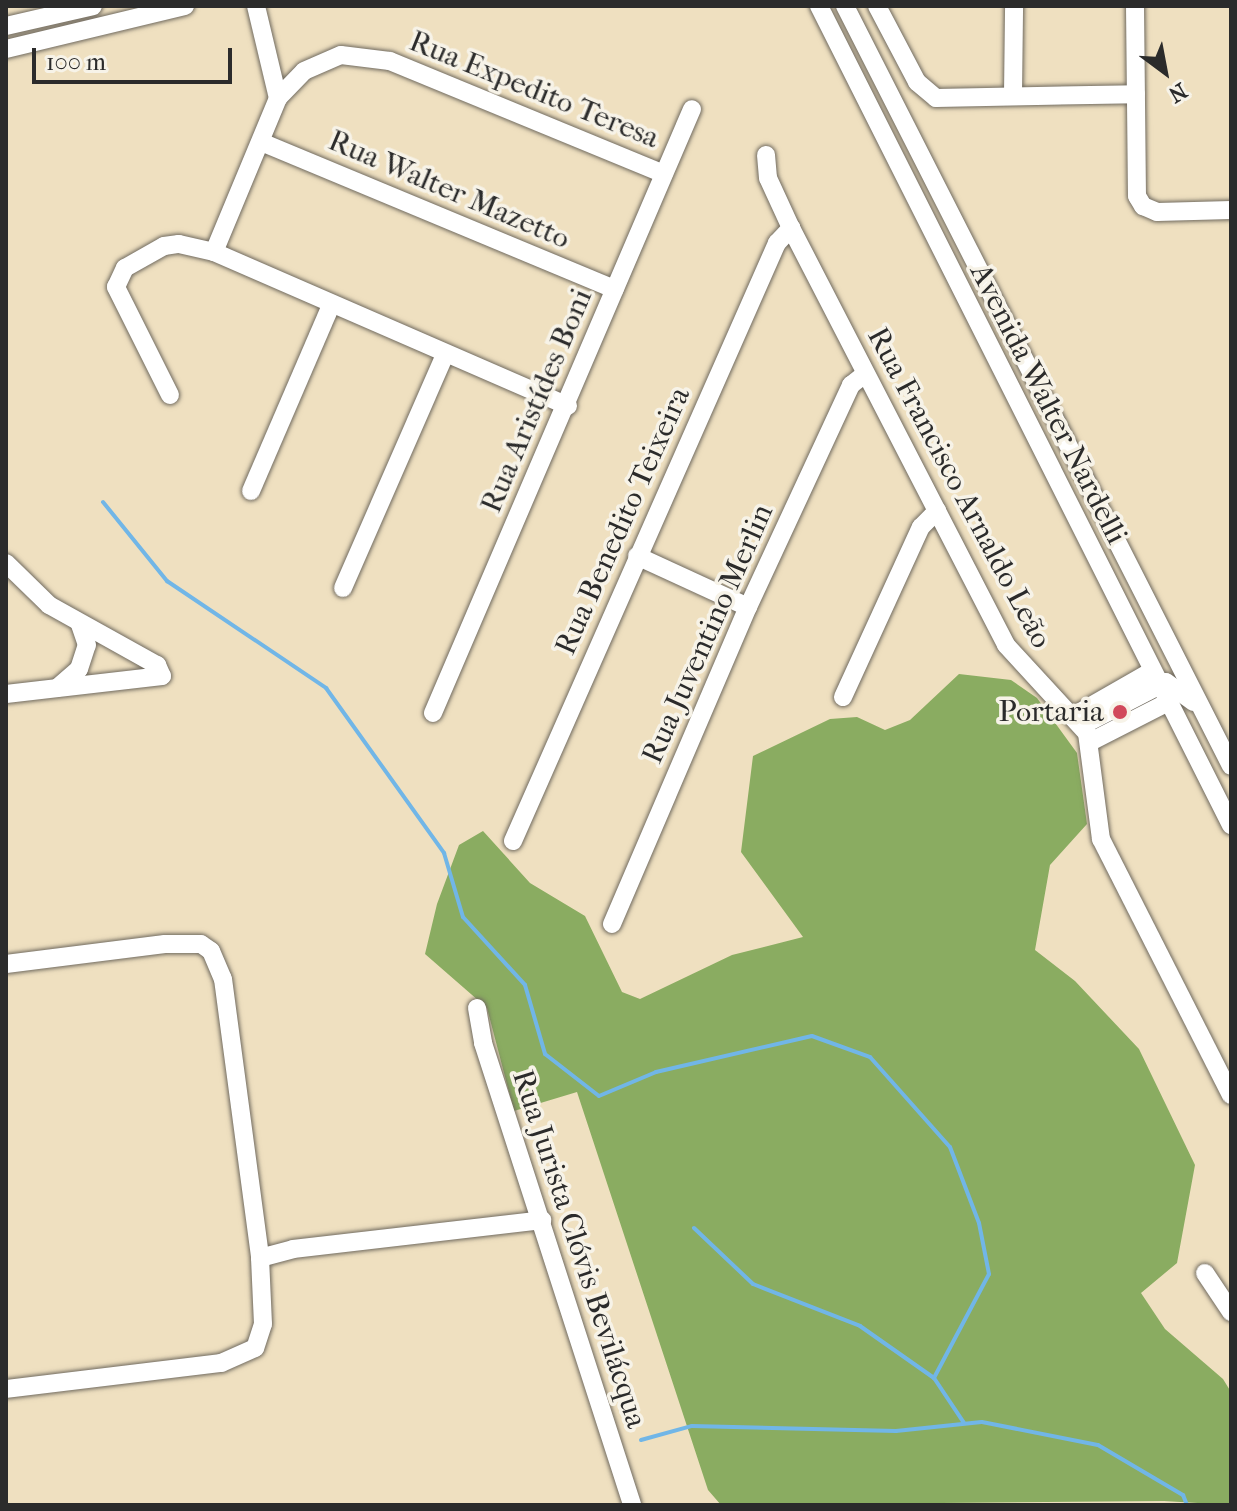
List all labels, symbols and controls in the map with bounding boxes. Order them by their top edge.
street label: Rua Expedito Teresa [404,24,664,156]
scale bar [36,32,236,82]
north arrow [1125,32,1205,112]
text: 100 m [46,48,106,76]
text: N [1164,77,1192,108]
street label: Rua Walter Mazetto [323,123,575,257]
street label: Avenida Walter Nardelli [962,258,1134,550]
street label: Rua Aristídes Boni [474,284,600,518]
street label: Rua Francisco Arnaldo Leão [859,321,1059,655]
street label: Rua Benedito Teixeira [548,382,698,660]
street label: Rua Juventino Merlin [635,499,781,769]
place label: Portaria [999,694,1104,730]
marker: Portaria [1111,703,1129,721]
street label: Rua Jurista Clóvis Bevilácqua [504,1066,654,1432]

